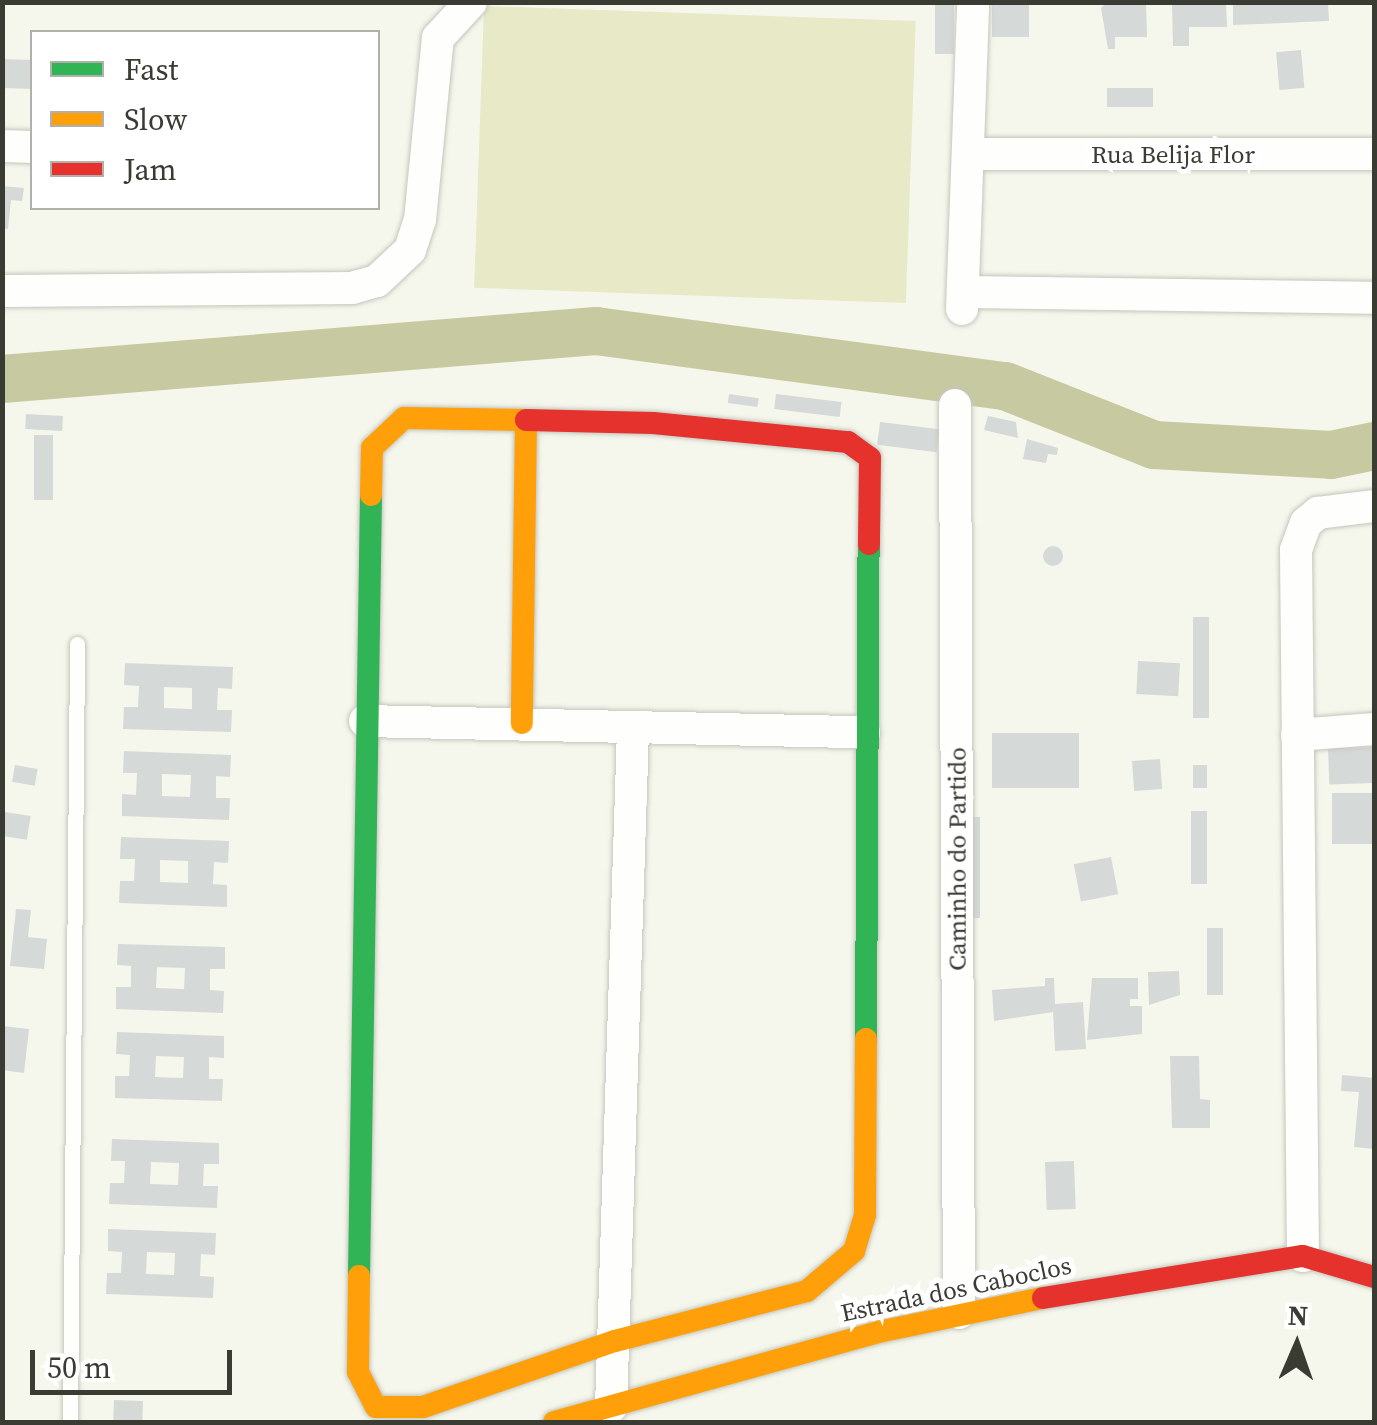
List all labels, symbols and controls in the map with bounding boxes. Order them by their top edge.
legend [30,30,380,210]
text: Fast [124,49,178,90]
text: Slow [124,99,187,140]
street label: Rua Belija Flor [1091,139,1255,169]
text: Jam [124,149,177,190]
street label: Caminho do Partido [942,747,972,971]
street label: Estrada dos Caboclos [838,1250,1074,1328]
north arrow [1247,1295,1347,1395]
text: N [1287,1296,1309,1334]
scale bar [35,1330,238,1392]
text: 50 m [47,1347,111,1388]

